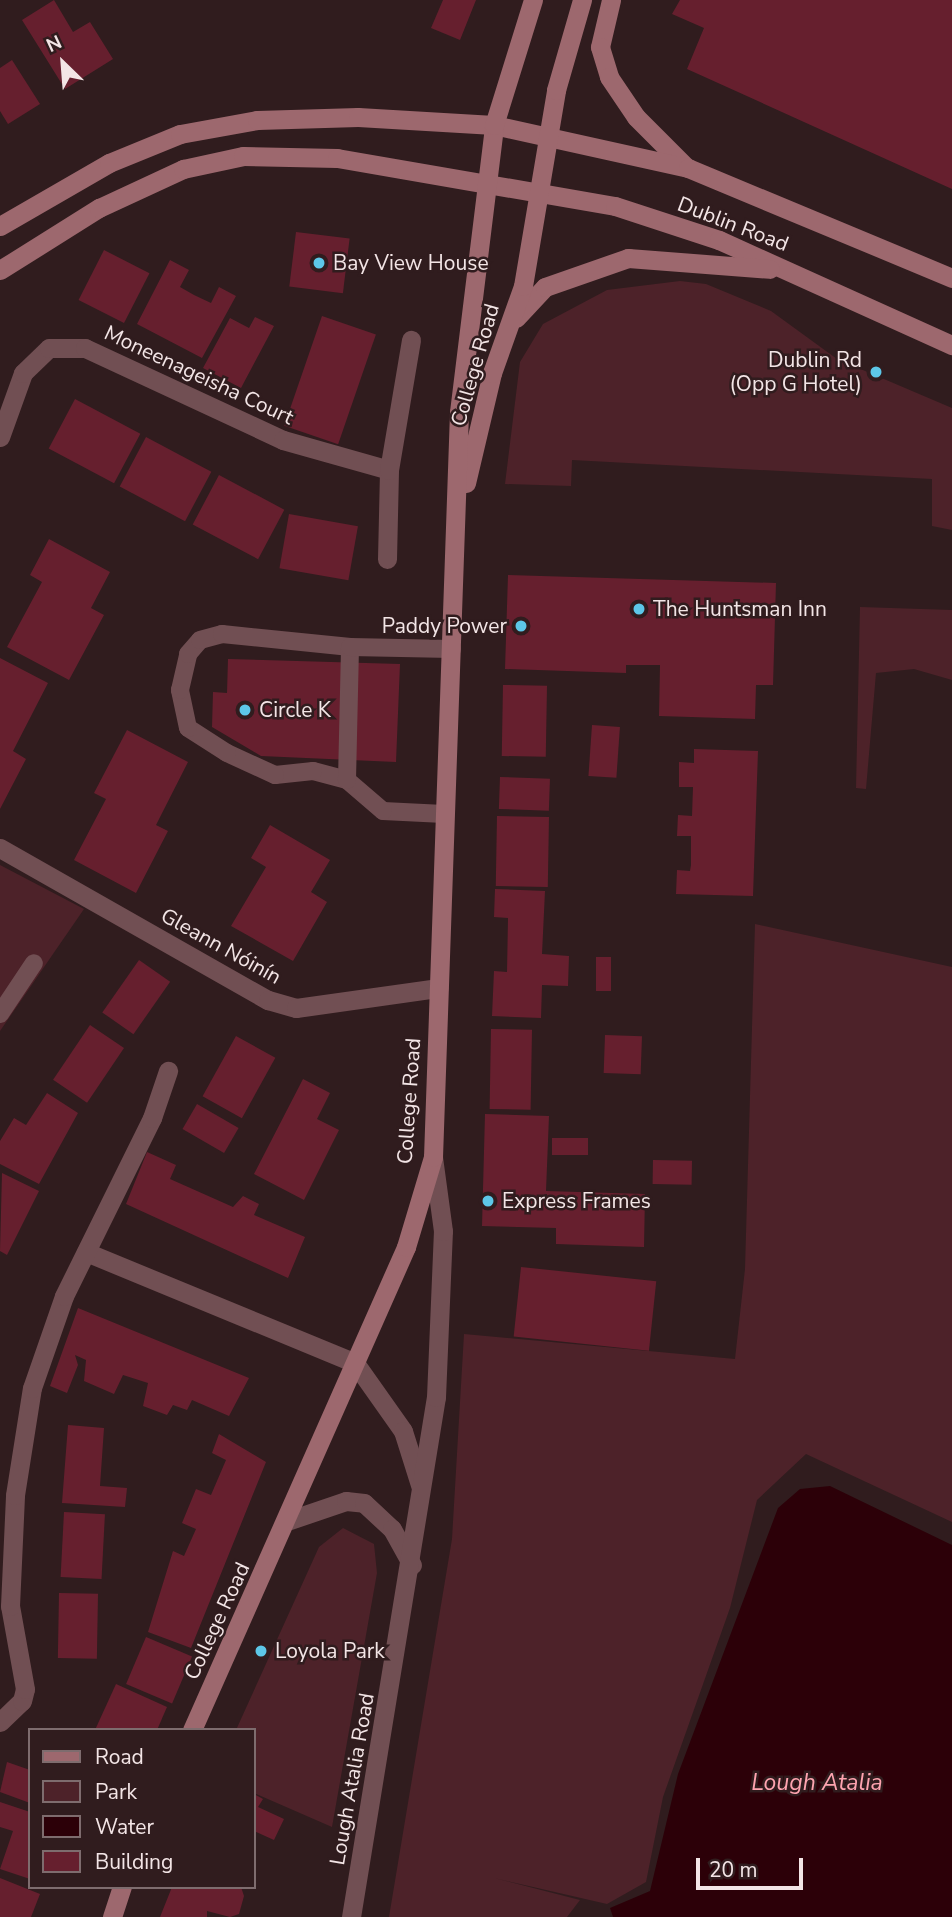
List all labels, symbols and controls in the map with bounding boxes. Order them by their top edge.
north arrow [28,28,98,98]
text: N [42,29,66,59]
street label: Dublin Road [674,191,792,257]
place label: Bay View House [333,250,489,276]
marker: Bay View House [311,255,327,271]
street label: College Road [445,301,505,429]
street label: Moneenageisha Court [100,320,298,430]
place label: Dublin Rd (Opp G Hotel) [729,347,862,397]
marker: Dublin Rd (Opp G Hotel) [868,364,884,380]
place label: The Huntsman Inn [653,596,827,622]
marker: The Huntsman Inn [631,601,647,617]
place label: Paddy Power [382,613,507,639]
marker: Paddy Power [513,618,529,634]
place label: Circle K [259,697,331,723]
marker: Circle K [237,702,253,718]
street label: Gleann Nóinín [156,903,286,989]
street label: College Road [392,1037,426,1165]
place label: Express Frames [502,1188,651,1214]
marker: Express Frames [480,1193,496,1209]
street label: College Road [179,1558,255,1684]
place label: Loyola Park [275,1638,385,1664]
marker: Loyola Park [253,1643,269,1659]
street label: Lough Atalia Road [324,1691,380,1867]
legend [28,1728,256,1889]
text: Road [95,1743,144,1771]
water label: Lough Atalia [751,1769,883,1797]
text: Park [95,1778,137,1806]
text: Water [95,1813,154,1841]
scale bar [700,1843,807,1887]
text: Building [95,1848,173,1876]
text: 20 m [709,1856,758,1884]

